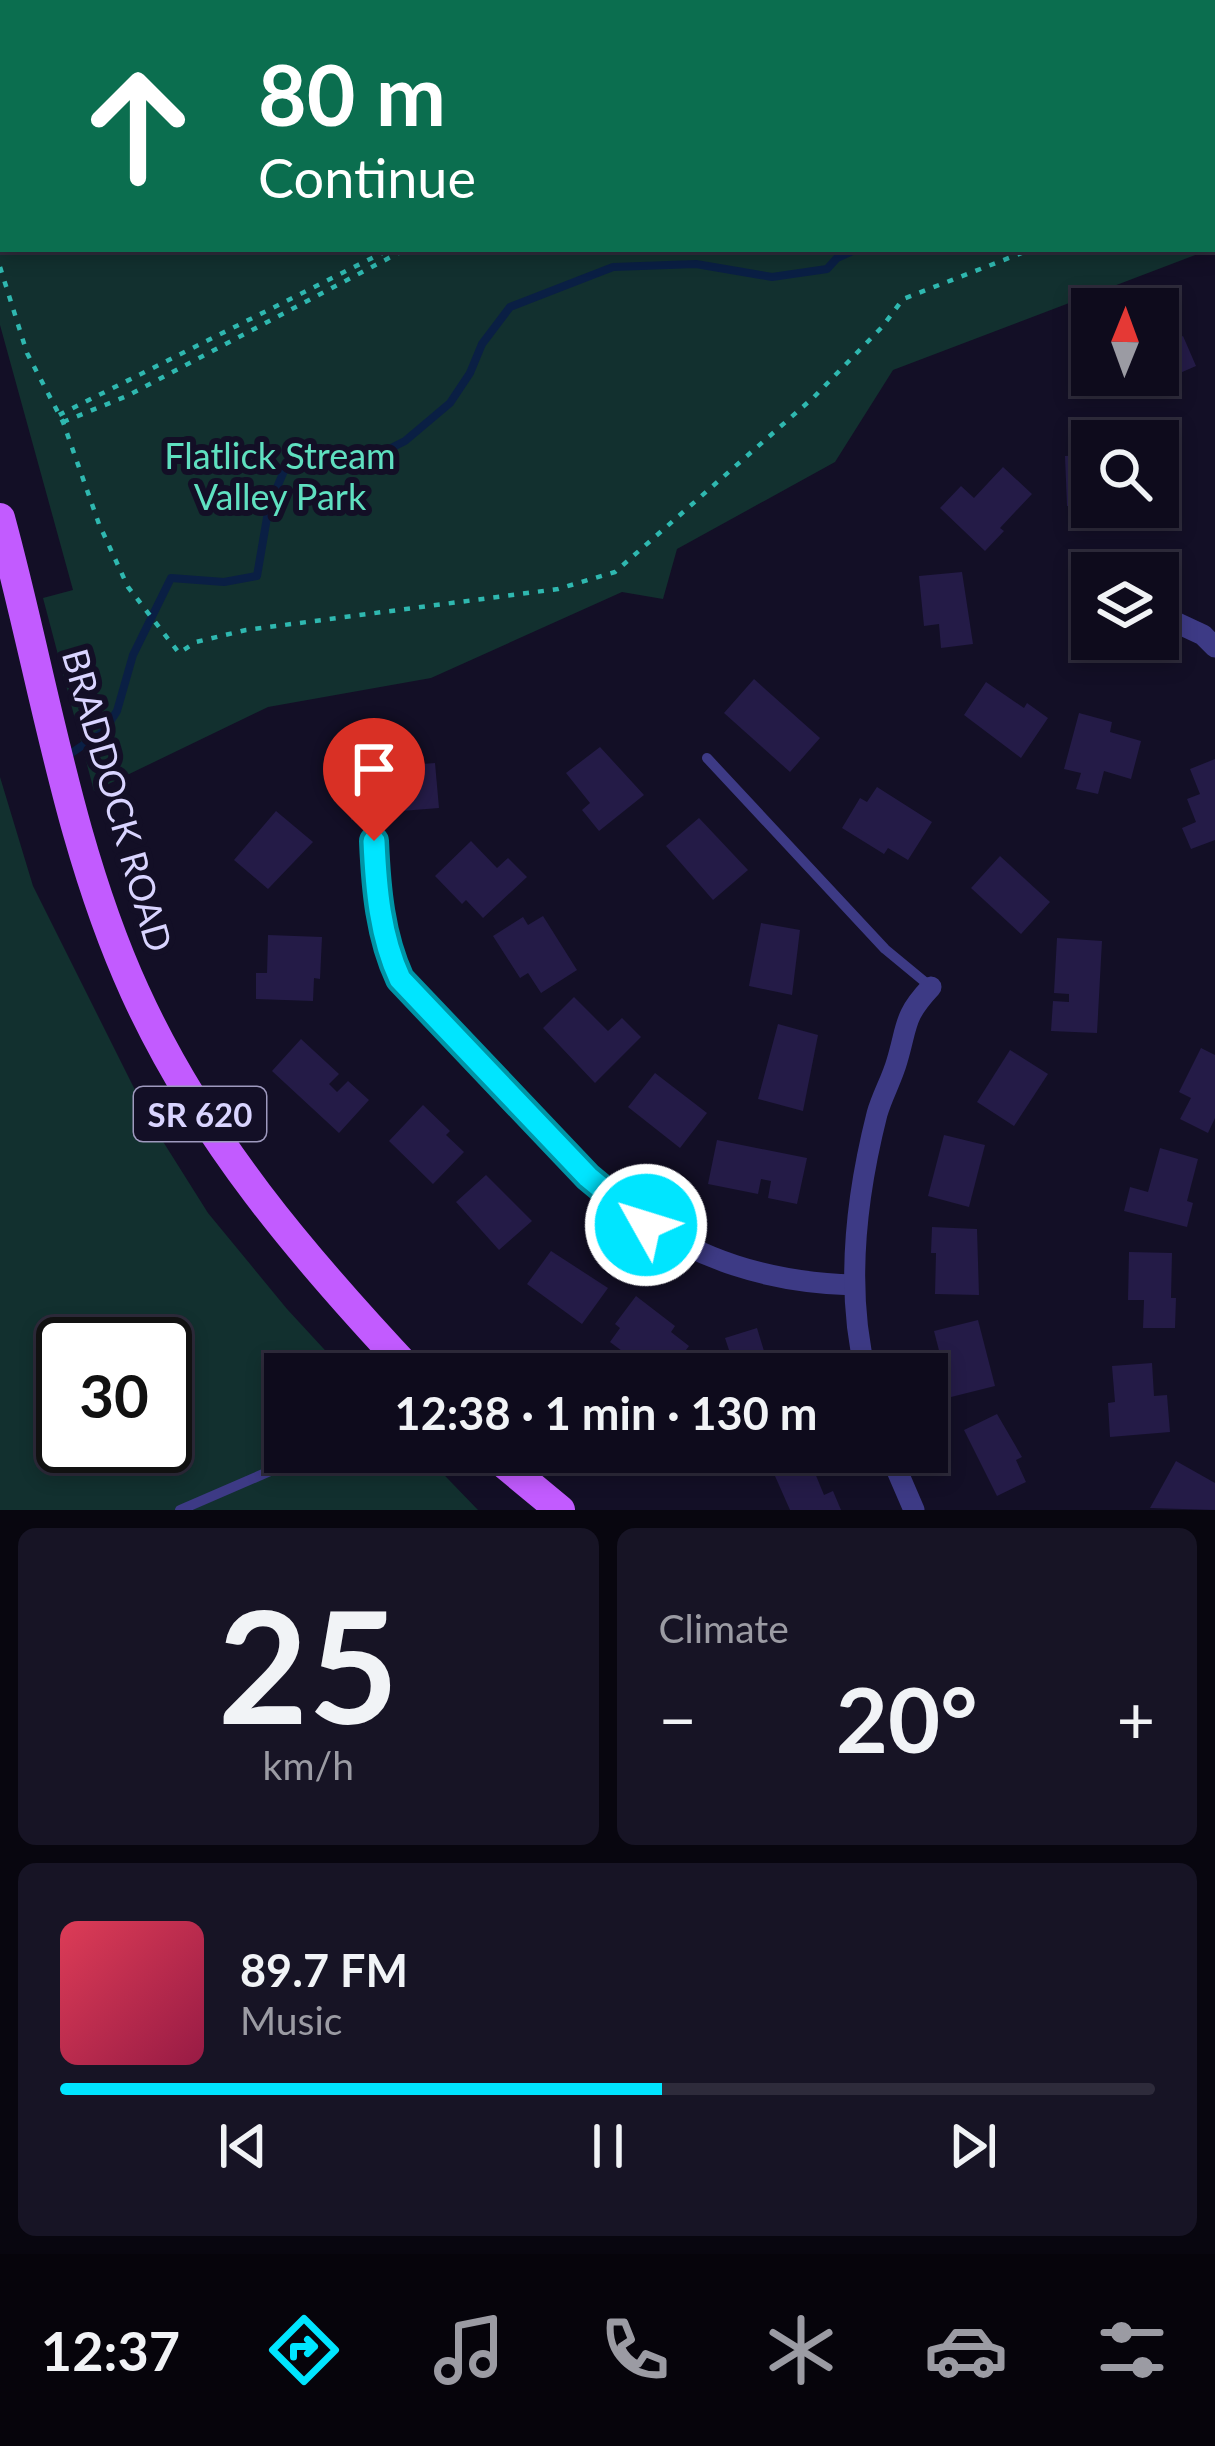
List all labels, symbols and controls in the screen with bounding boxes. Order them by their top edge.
text: 80 m [258,43,446,144]
icon: ahead [60,48,216,204]
text: Continue [258,145,476,210]
north arrow [1071,288,1179,396]
map controls [1071,288,1179,660]
button: search [1071,420,1179,528]
park label: Flatlick Stream Valley Park [164,433,396,518]
button: layers [1071,552,1179,660]
street label: BRADDOCK ROAD [54,643,182,957]
pin [323,718,425,841]
icon: arrive [341,736,407,802]
road number: SR 620 [134,1087,266,1141]
position arrow [583,1162,709,1288]
speed limit sign: 30 [36,1317,192,1473]
text: 12:38 · 1 min · 130 m [395,1386,817,1440]
text: 25 [218,1570,399,1757]
text: Climate [659,1605,789,1651]
text: 20° [836,1664,978,1772]
text: − [659,1679,697,1758]
text: + [1117,1679,1155,1758]
text: km/h [263,1742,354,1788]
text: 89.7 FM [240,1943,408,1997]
text: Music [240,1997,342,2043]
icon: previous [210,2113,276,2179]
icon: pause [575,2113,641,2179]
icon: next [940,2113,1006,2179]
icon: directions [262,2308,346,2392]
icon: music [427,2308,511,2392]
icon: phone [593,2308,677,2392]
icon: climate [759,2308,843,2392]
icon: car [924,2308,1008,2392]
icon: filters [1090,2308,1174,2392]
text: 12:37 [41,2318,180,2383]

